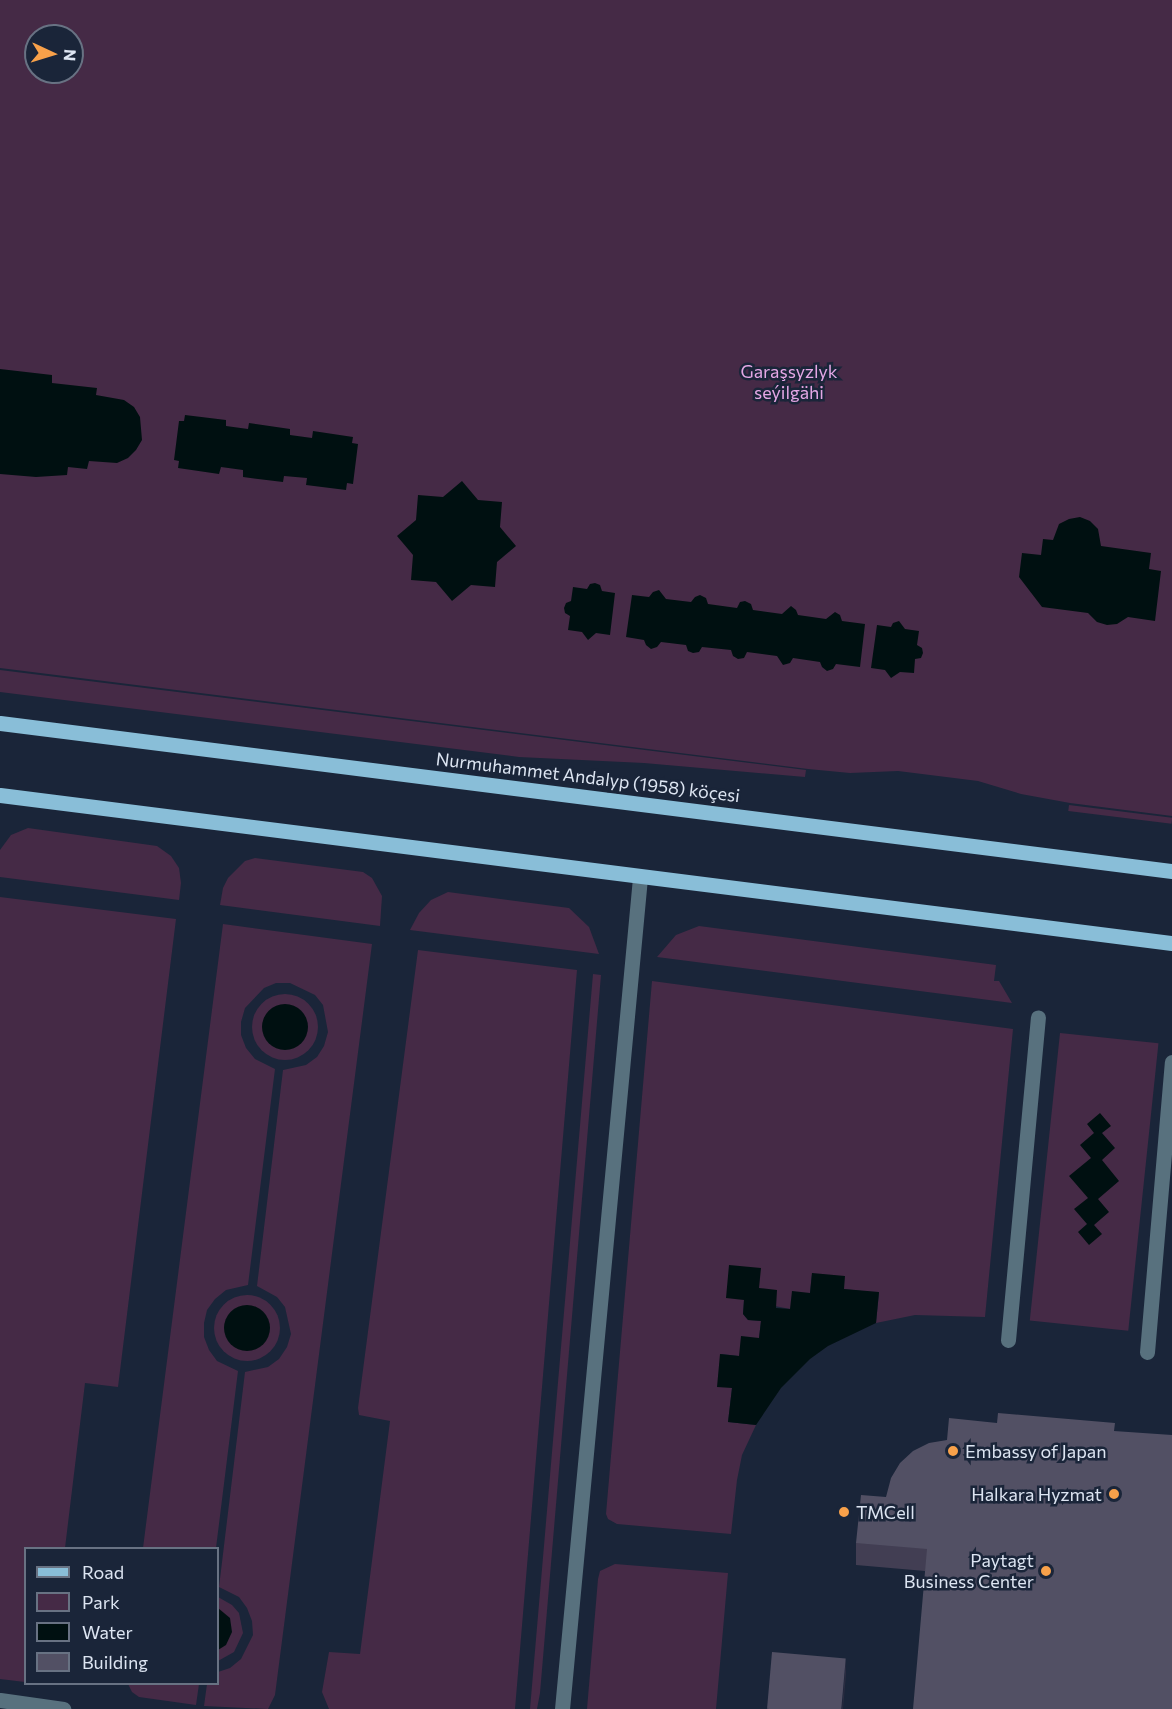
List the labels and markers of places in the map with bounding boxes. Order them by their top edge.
place label: Embassy of Japan [965,1440,1107,1462]
marker: Embassy of Japan [946,1444,960,1458]
place label: Halkara Hyzmat [971,1483,1102,1505]
marker: Halkara Hyzmat [1107,1487,1121,1501]
place label: TMCell [856,1501,915,1523]
marker: TMCell [837,1505,851,1519]
place label: Paytagt Business Center [904,1550,1034,1592]
marker: Paytagt Business Center [1039,1564,1053,1578]

